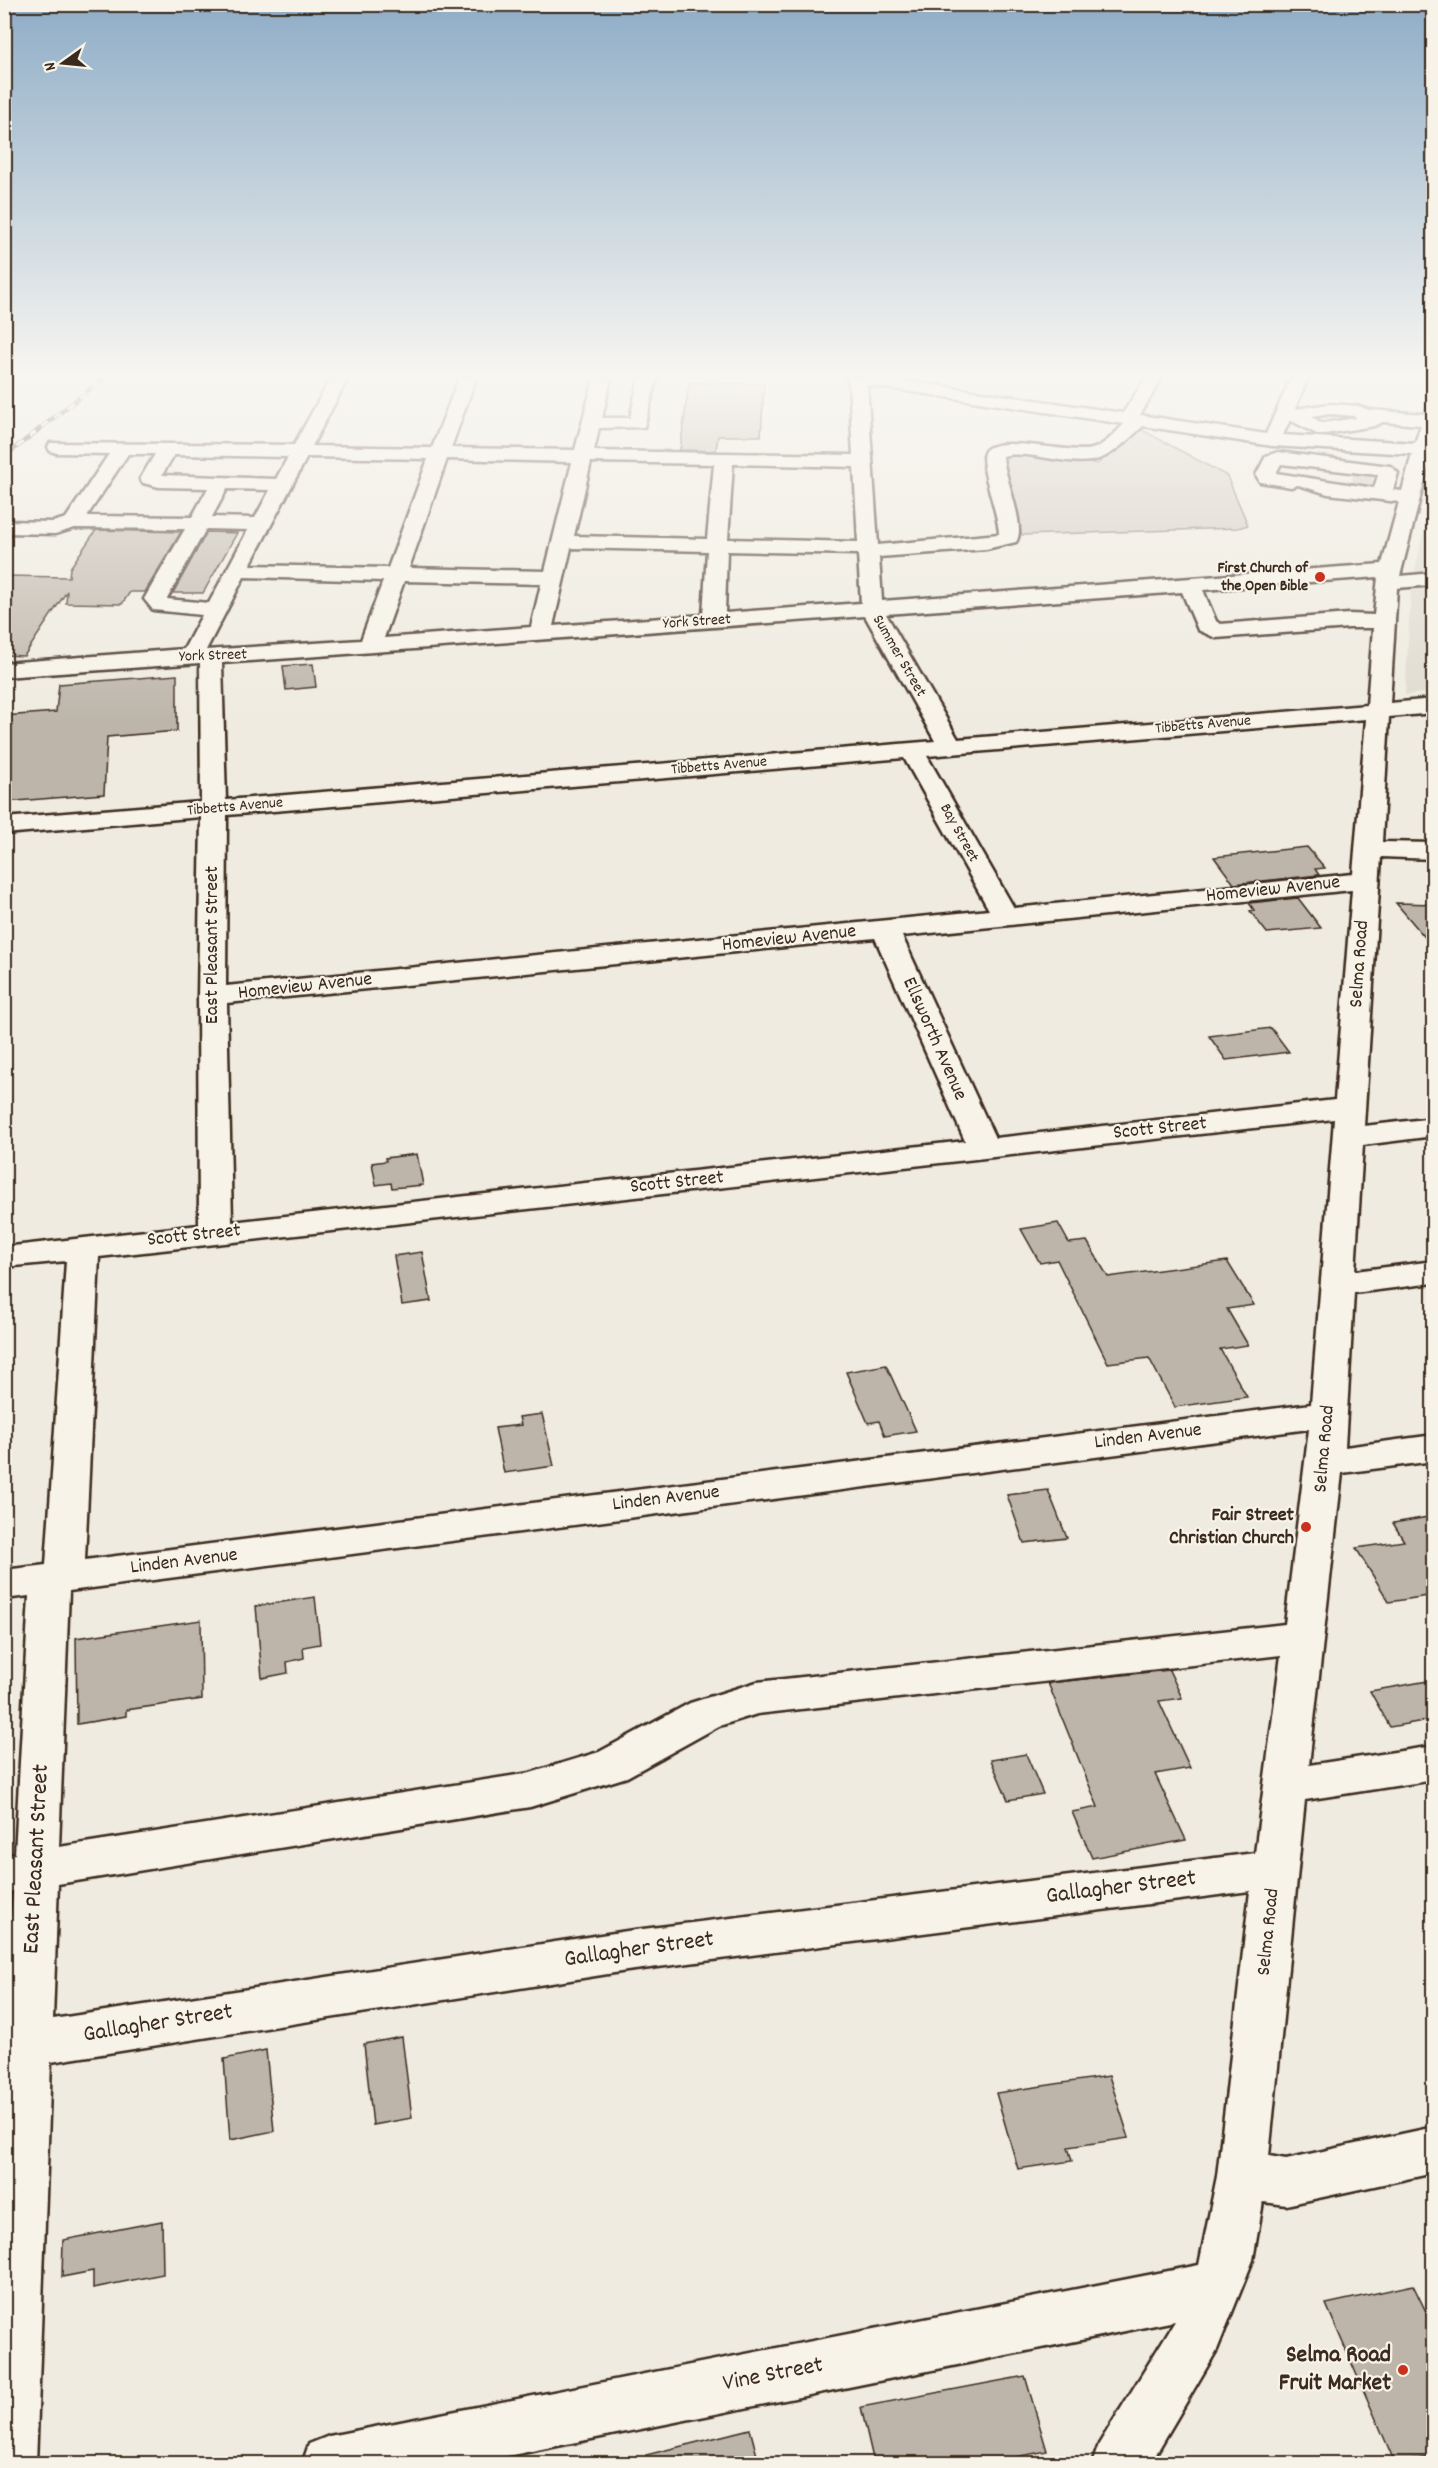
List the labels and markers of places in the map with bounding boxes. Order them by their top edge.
place label: First Church of the Open Bible [1217,557,1309,598]
marker: First Church of the Open Bible [1313,570,1327,584]
place label: Fair Street Christian Church [1169,1502,1295,1553]
marker: Fair Street Christian Church [1299,1520,1313,1534]
place label: Selma Road Fruit Market [1279,2339,1391,2401]
marker: Selma Road Fruit Market [1396,2363,1410,2377]

